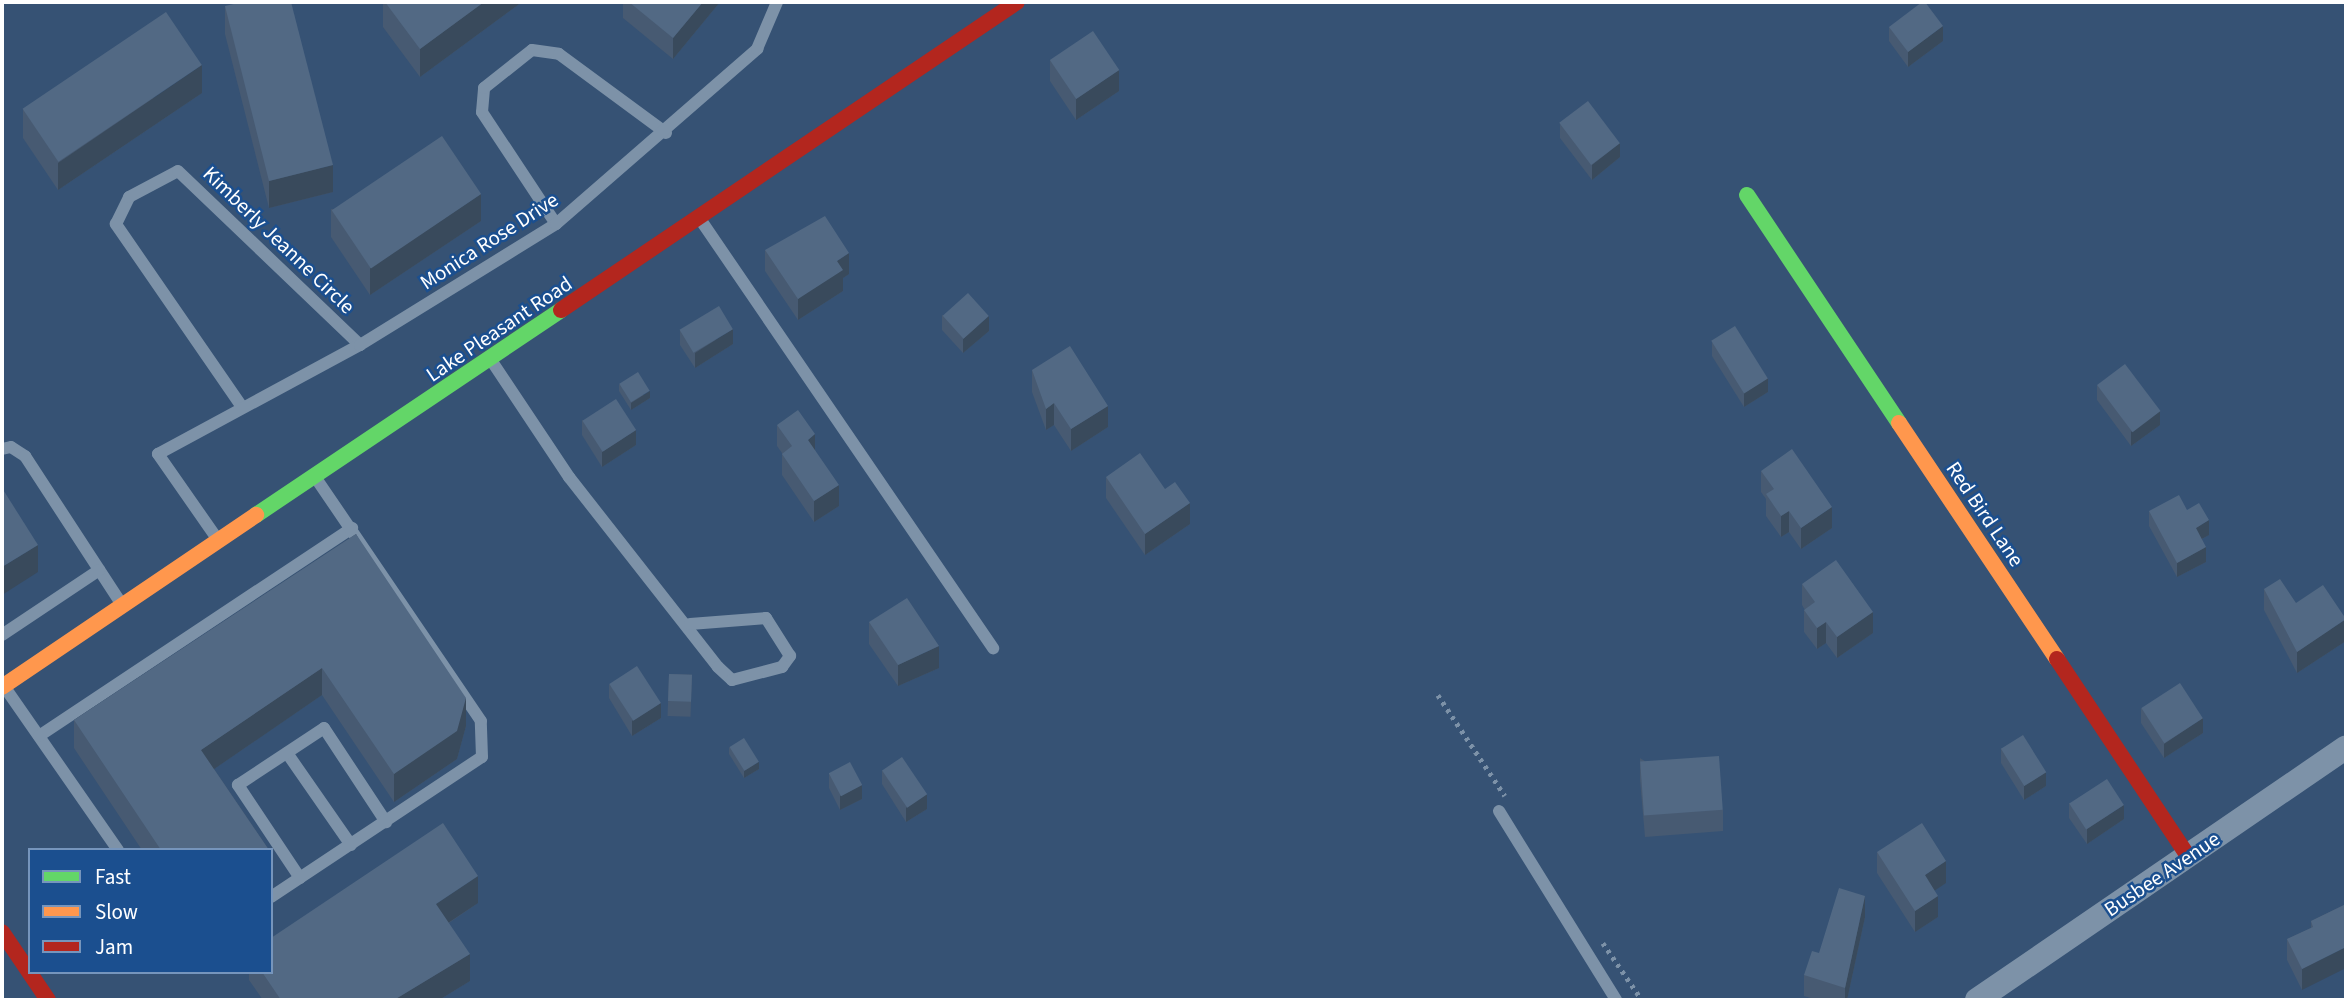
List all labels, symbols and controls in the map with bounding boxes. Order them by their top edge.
street label: Kimberly Jeanne Circle [198,161,360,319]
street label: Monica Rose Drive [415,187,563,295]
street label: Lake Pleasant Road [421,271,577,387]
street label: Red Bird Lane [1941,457,2029,571]
street label: Busbee Avenue [2099,826,2225,922]
legend [28,848,273,974]
text: Fast [95,862,131,892]
text: Slow [95,897,138,927]
text: Jam [95,932,133,962]

